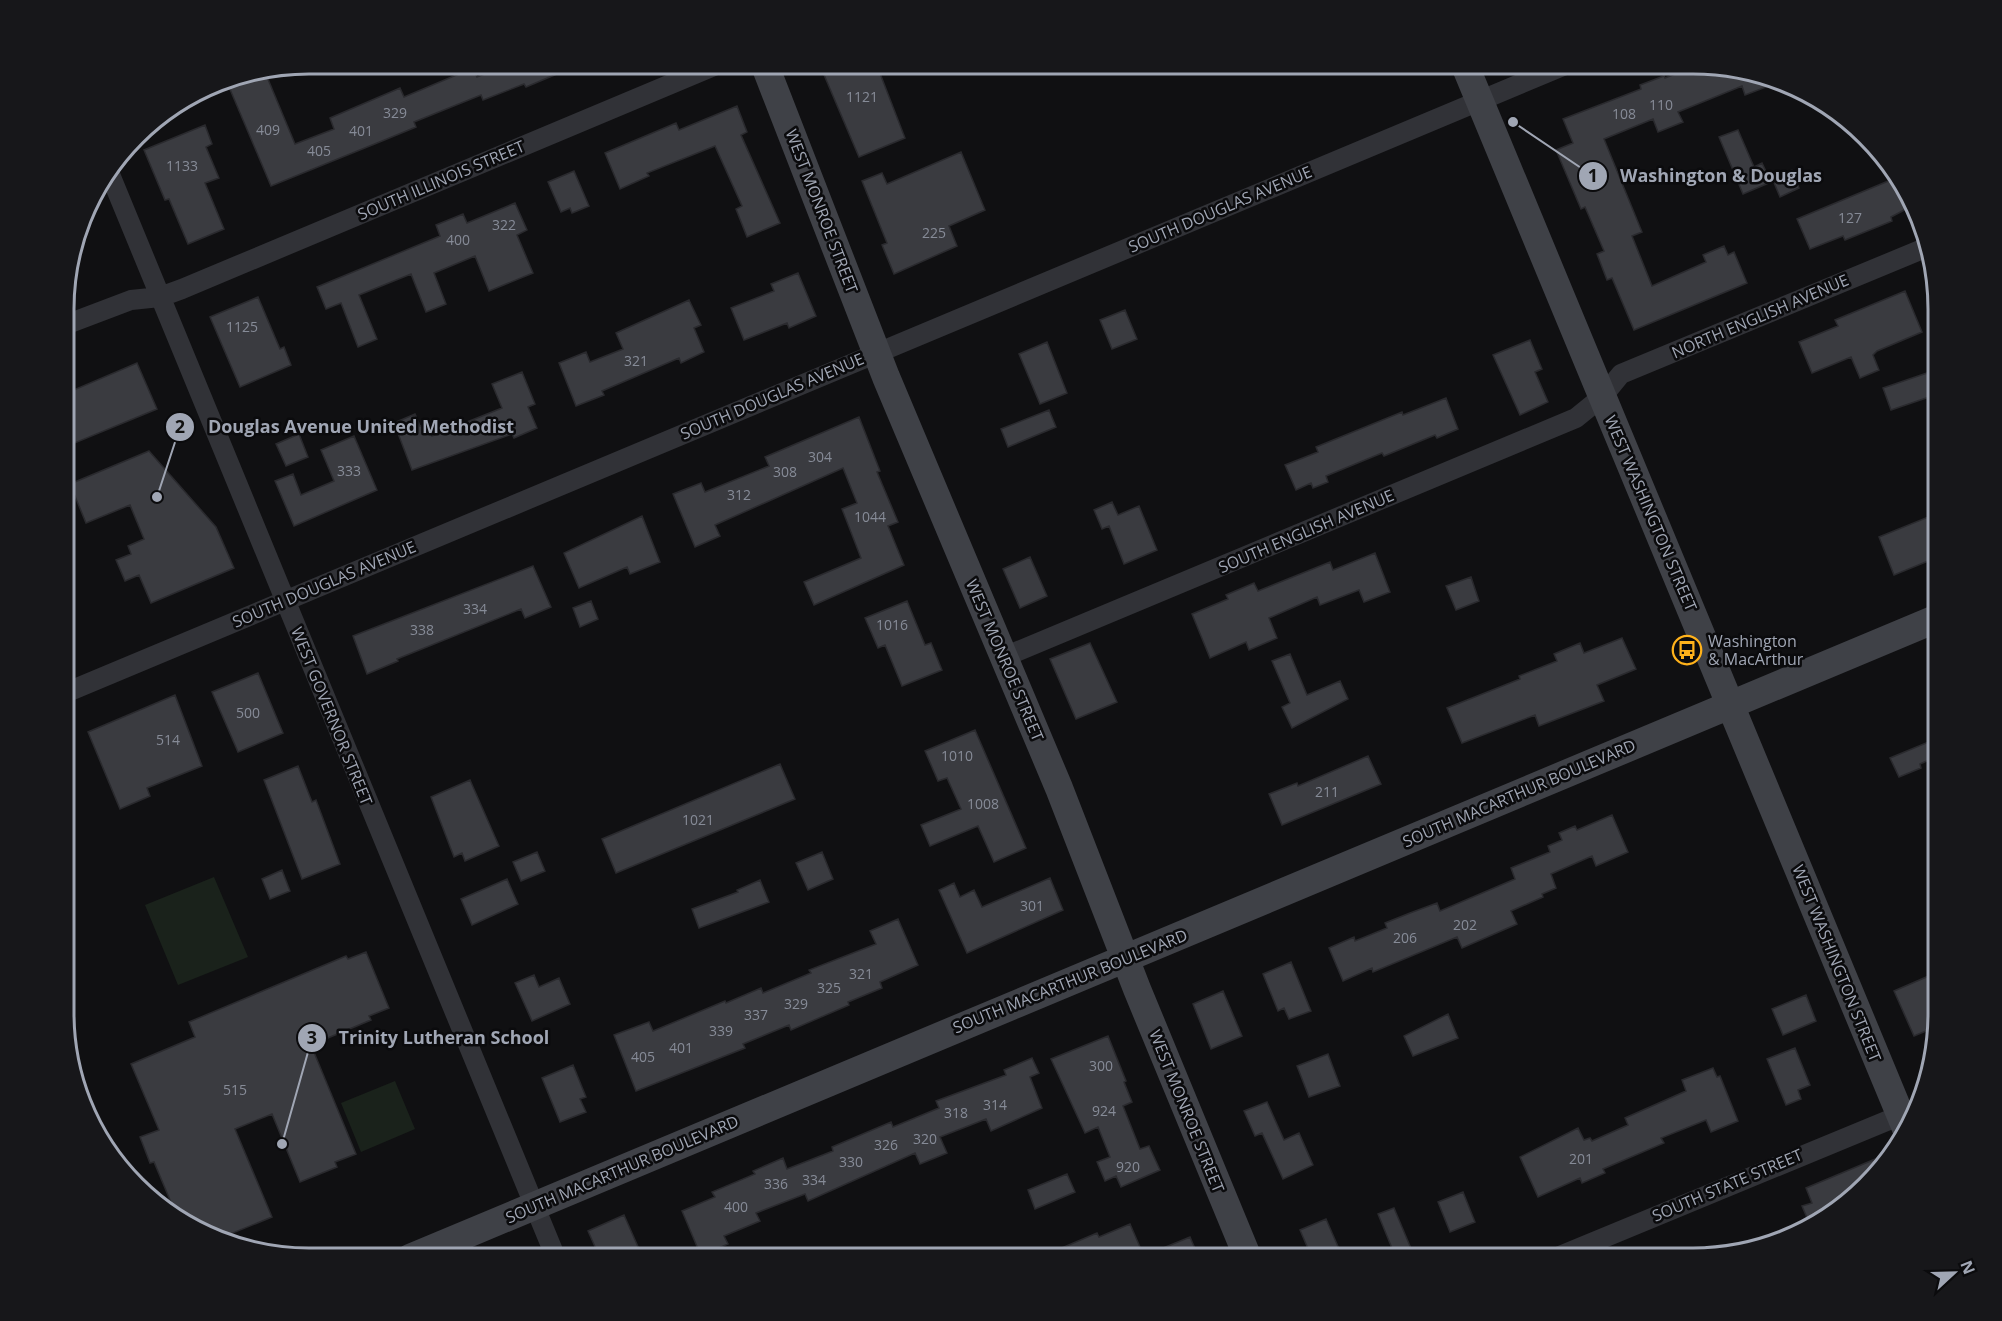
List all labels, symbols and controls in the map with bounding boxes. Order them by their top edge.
house number: 1121 [846,87,878,106]
house number: 110 [1649,95,1673,114]
house number: 329 [383,103,407,122]
house number: 108 [1612,104,1636,123]
house number: 409 [256,120,280,139]
house number: 401 [349,121,373,140]
street label: WEST MONROE STREET [781,126,863,296]
street label: SOUTH ILLINOIS STREET [354,135,528,225]
house number: 405 [307,141,331,160]
house number: 1133 [166,156,198,175]
callout: Washington & Douglas [1578,158,1834,194]
street label: SOUTH DOUGLAS AVENUE [1125,160,1315,258]
text: 1 [1588,163,1598,187]
text: Washington & Douglas [1620,163,1822,187]
house number: 127 [1838,208,1862,227]
house number: 322 [492,215,516,234]
house number: 225 [922,223,946,242]
house number: 400 [446,230,470,249]
street label: NORTH ENGLISH AVENUE [1668,269,1852,363]
house number: 1125 [226,317,258,336]
street label: SOUTH DOUGLAS AVENUE [677,347,867,445]
house number: 321 [624,351,648,370]
callout: Douglas Avenue United Methodist [165,409,526,445]
street label: WEST WASHINGTON STREET [1600,412,1702,614]
text: 2 [175,414,185,438]
text: Douglas Avenue United Methodist [208,414,514,438]
house number: 304 [808,447,832,466]
house number: 333 [337,461,361,480]
house number: 308 [773,462,797,481]
street label: SOUTH ENGLISH AVENUE [1215,484,1397,578]
house number: 312 [727,485,751,504]
house number: 1044 [854,507,886,526]
street label: SOUTH DOUGLAS AVENUE [229,535,419,633]
street label: WEST MONROE STREET [961,576,1049,744]
house number: 334 [463,599,487,618]
house number: 1016 [876,615,908,634]
house number: 338 [410,620,434,639]
street label: WEST GOVERNOR STREET [286,624,378,809]
place label: Washington & MacArthur [1708,630,1804,670]
bus stop icon: Washington & MacArthur [1671,634,1703,666]
house number: 500 [236,703,260,722]
house number: 514 [156,730,180,749]
street label: SOUTH MACARTHUR BOULEVARD [1399,734,1639,852]
house number: 1010 [941,746,973,765]
house number: 211 [1315,782,1339,801]
house number: 1008 [967,794,999,813]
house number: 1021 [682,810,714,829]
street label: WEST WASHINGTON STREET [1787,861,1887,1065]
house number: 301 [1020,896,1044,915]
house number: 202 [1453,915,1477,934]
street label: SOUTH MACARTHUR BOULEVARD [949,924,1191,1038]
house number: 206 [1393,928,1417,947]
house number: 321 [849,964,873,983]
house number: 325 [817,978,841,997]
house number: 329 [784,994,808,1013]
house number: 337 [744,1005,768,1024]
callout: Trinity Lutheran School [297,1020,561,1056]
house number: 339 [709,1021,733,1040]
text: 3 [307,1025,317,1049]
text: Trinity Lutheran School [339,1025,549,1049]
street label: WEST MONROE STREET [1144,1026,1230,1196]
house number: 401 [669,1038,693,1057]
house number: 405 [631,1047,655,1066]
house number: 300 [1089,1056,1113,1075]
house number: 515 [223,1080,247,1099]
house number: 314 [983,1095,1007,1114]
house number: 924 [1092,1101,1116,1120]
house number: 318 [944,1103,968,1122]
street label: SOUTH MACARTHUR BOULEVARD [502,1110,742,1228]
house number: 320 [913,1129,937,1148]
house number: 326 [874,1135,898,1154]
street label: SOUTH STATE STREET [1648,1143,1806,1227]
house number: 201 [1569,1149,1593,1168]
house number: 330 [839,1152,863,1171]
house number: 920 [1116,1157,1140,1176]
house number: 334 [802,1170,826,1189]
house number: 336 [764,1174,788,1193]
house number: 400 [724,1197,748,1216]
north arrow [1924,1243,1984,1303]
text: N [1955,1257,1981,1278]

